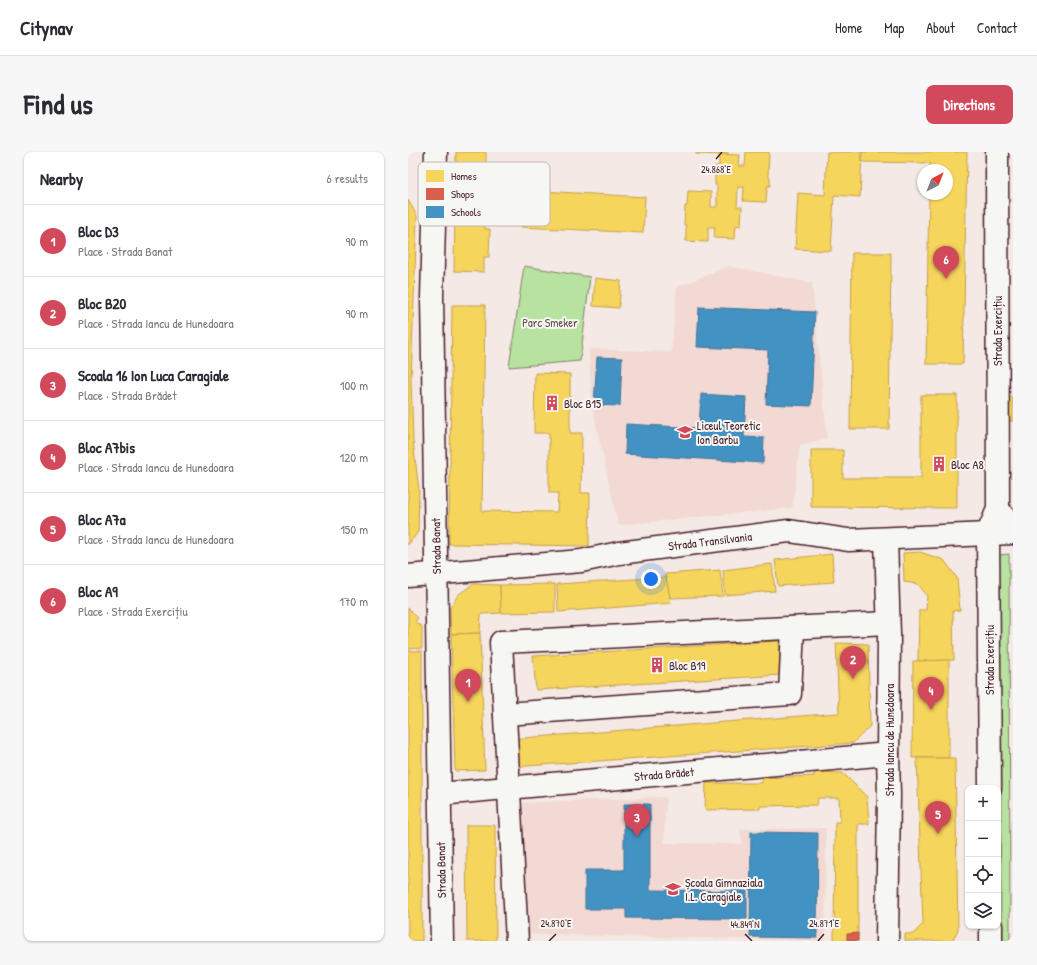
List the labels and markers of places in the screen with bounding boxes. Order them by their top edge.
pin: 6 [933,246,959,279]
building icon: Bloc B15 [543,394,561,412]
place label: Bloc B15 [564,395,601,412]
place label: Liceul Teoretic Ion Barbu [697,417,761,448]
school or university icon: Liceul Teoretic Ion Barbu [676,423,694,441]
building icon: Bloc A8 [930,455,948,473]
place label: Bloc A8 [951,456,984,473]
pin: 2 [840,646,866,679]
building icon: Bloc B19 [648,656,666,674]
place label: Bloc B19 [669,657,706,674]
pin: 1 [455,669,481,702]
pin: 4 [918,677,944,710]
pin: 5 [925,801,951,834]
pin: 3 [624,804,650,837]
place label: Școala Gimnaziala I.L. Caragiale [685,874,763,905]
school or university icon: Școala Gimnaziala I.L. Caragiale [664,880,682,898]

